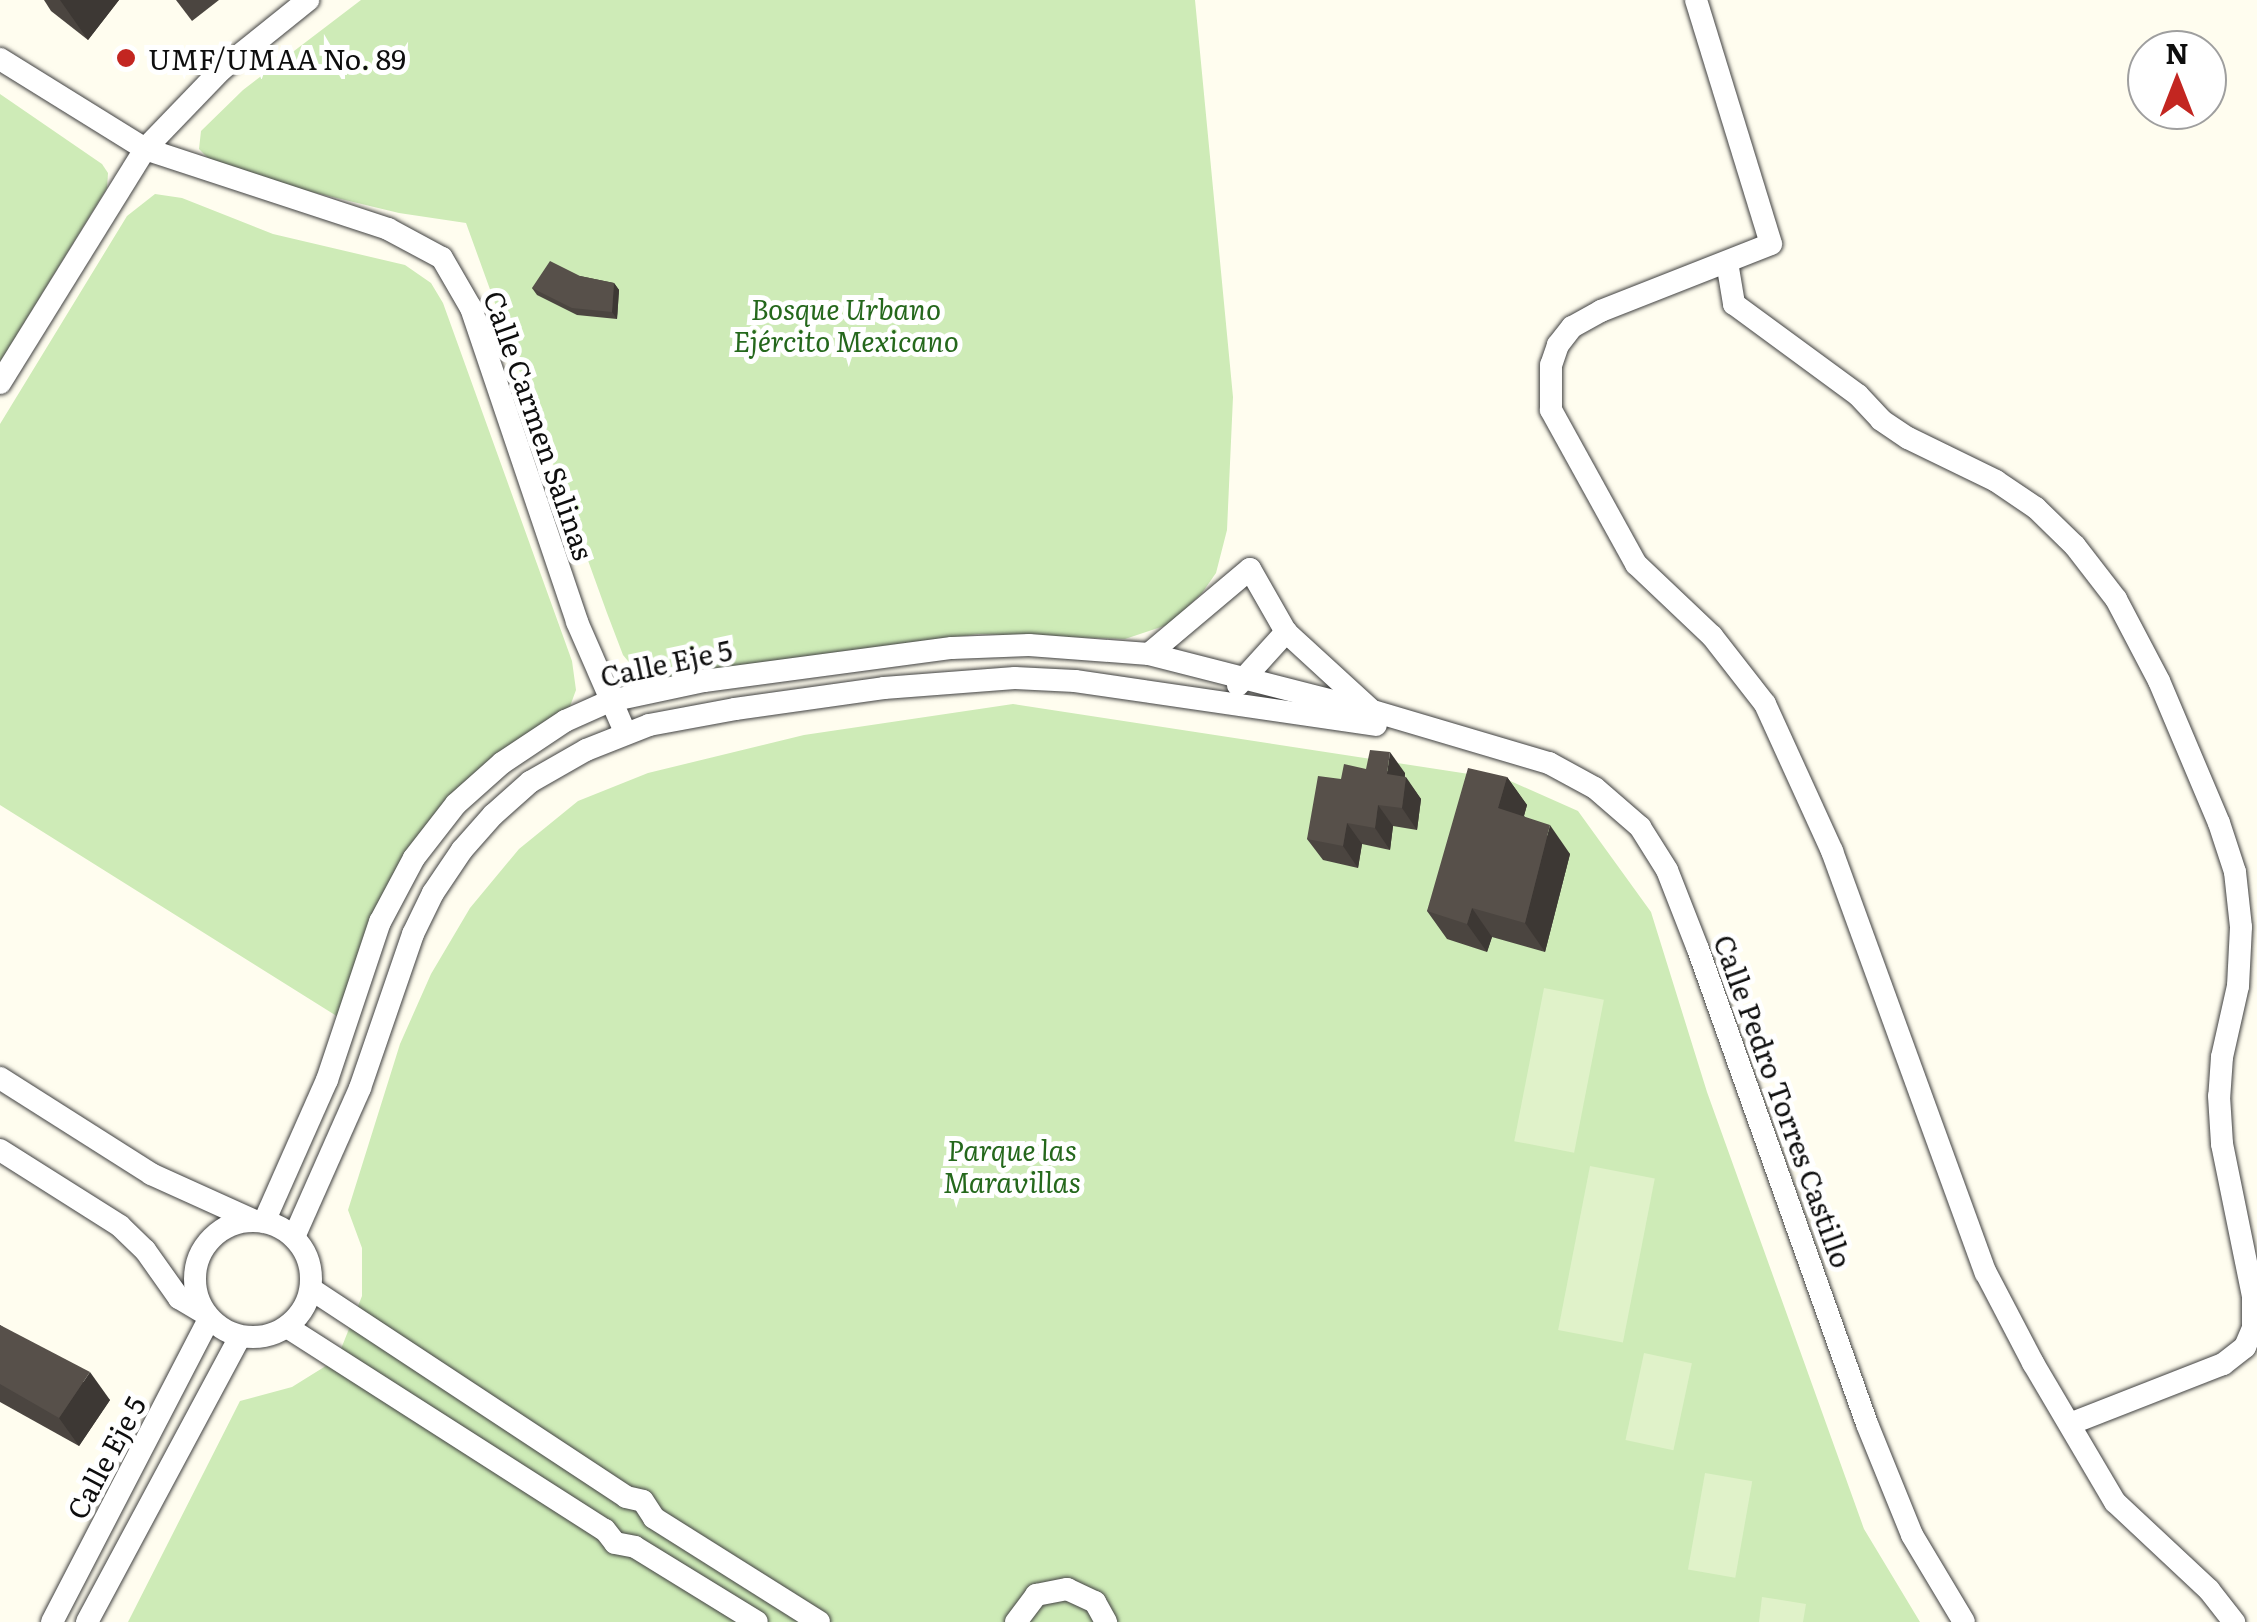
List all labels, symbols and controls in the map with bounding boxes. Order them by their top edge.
north arrow [2127,30,2227,130]
text: N [2165,31,2189,73]
place label: UMF/UMAA No. 89 [148,41,406,75]
marker: UMF/UMAA No. 89 [113,45,139,71]
street label: Calle Carmen Salinas [478,286,602,564]
park label: Bosque Urbano Ejército Mexicano [733,291,959,357]
street label: Calle Eje 5 [597,632,735,692]
street label: Calle Pedro Torres Castillo [1708,930,1860,1272]
park label: Parque las Maravillas [943,1132,1081,1198]
street label: Calle Eje 5 [59,1390,151,1524]

